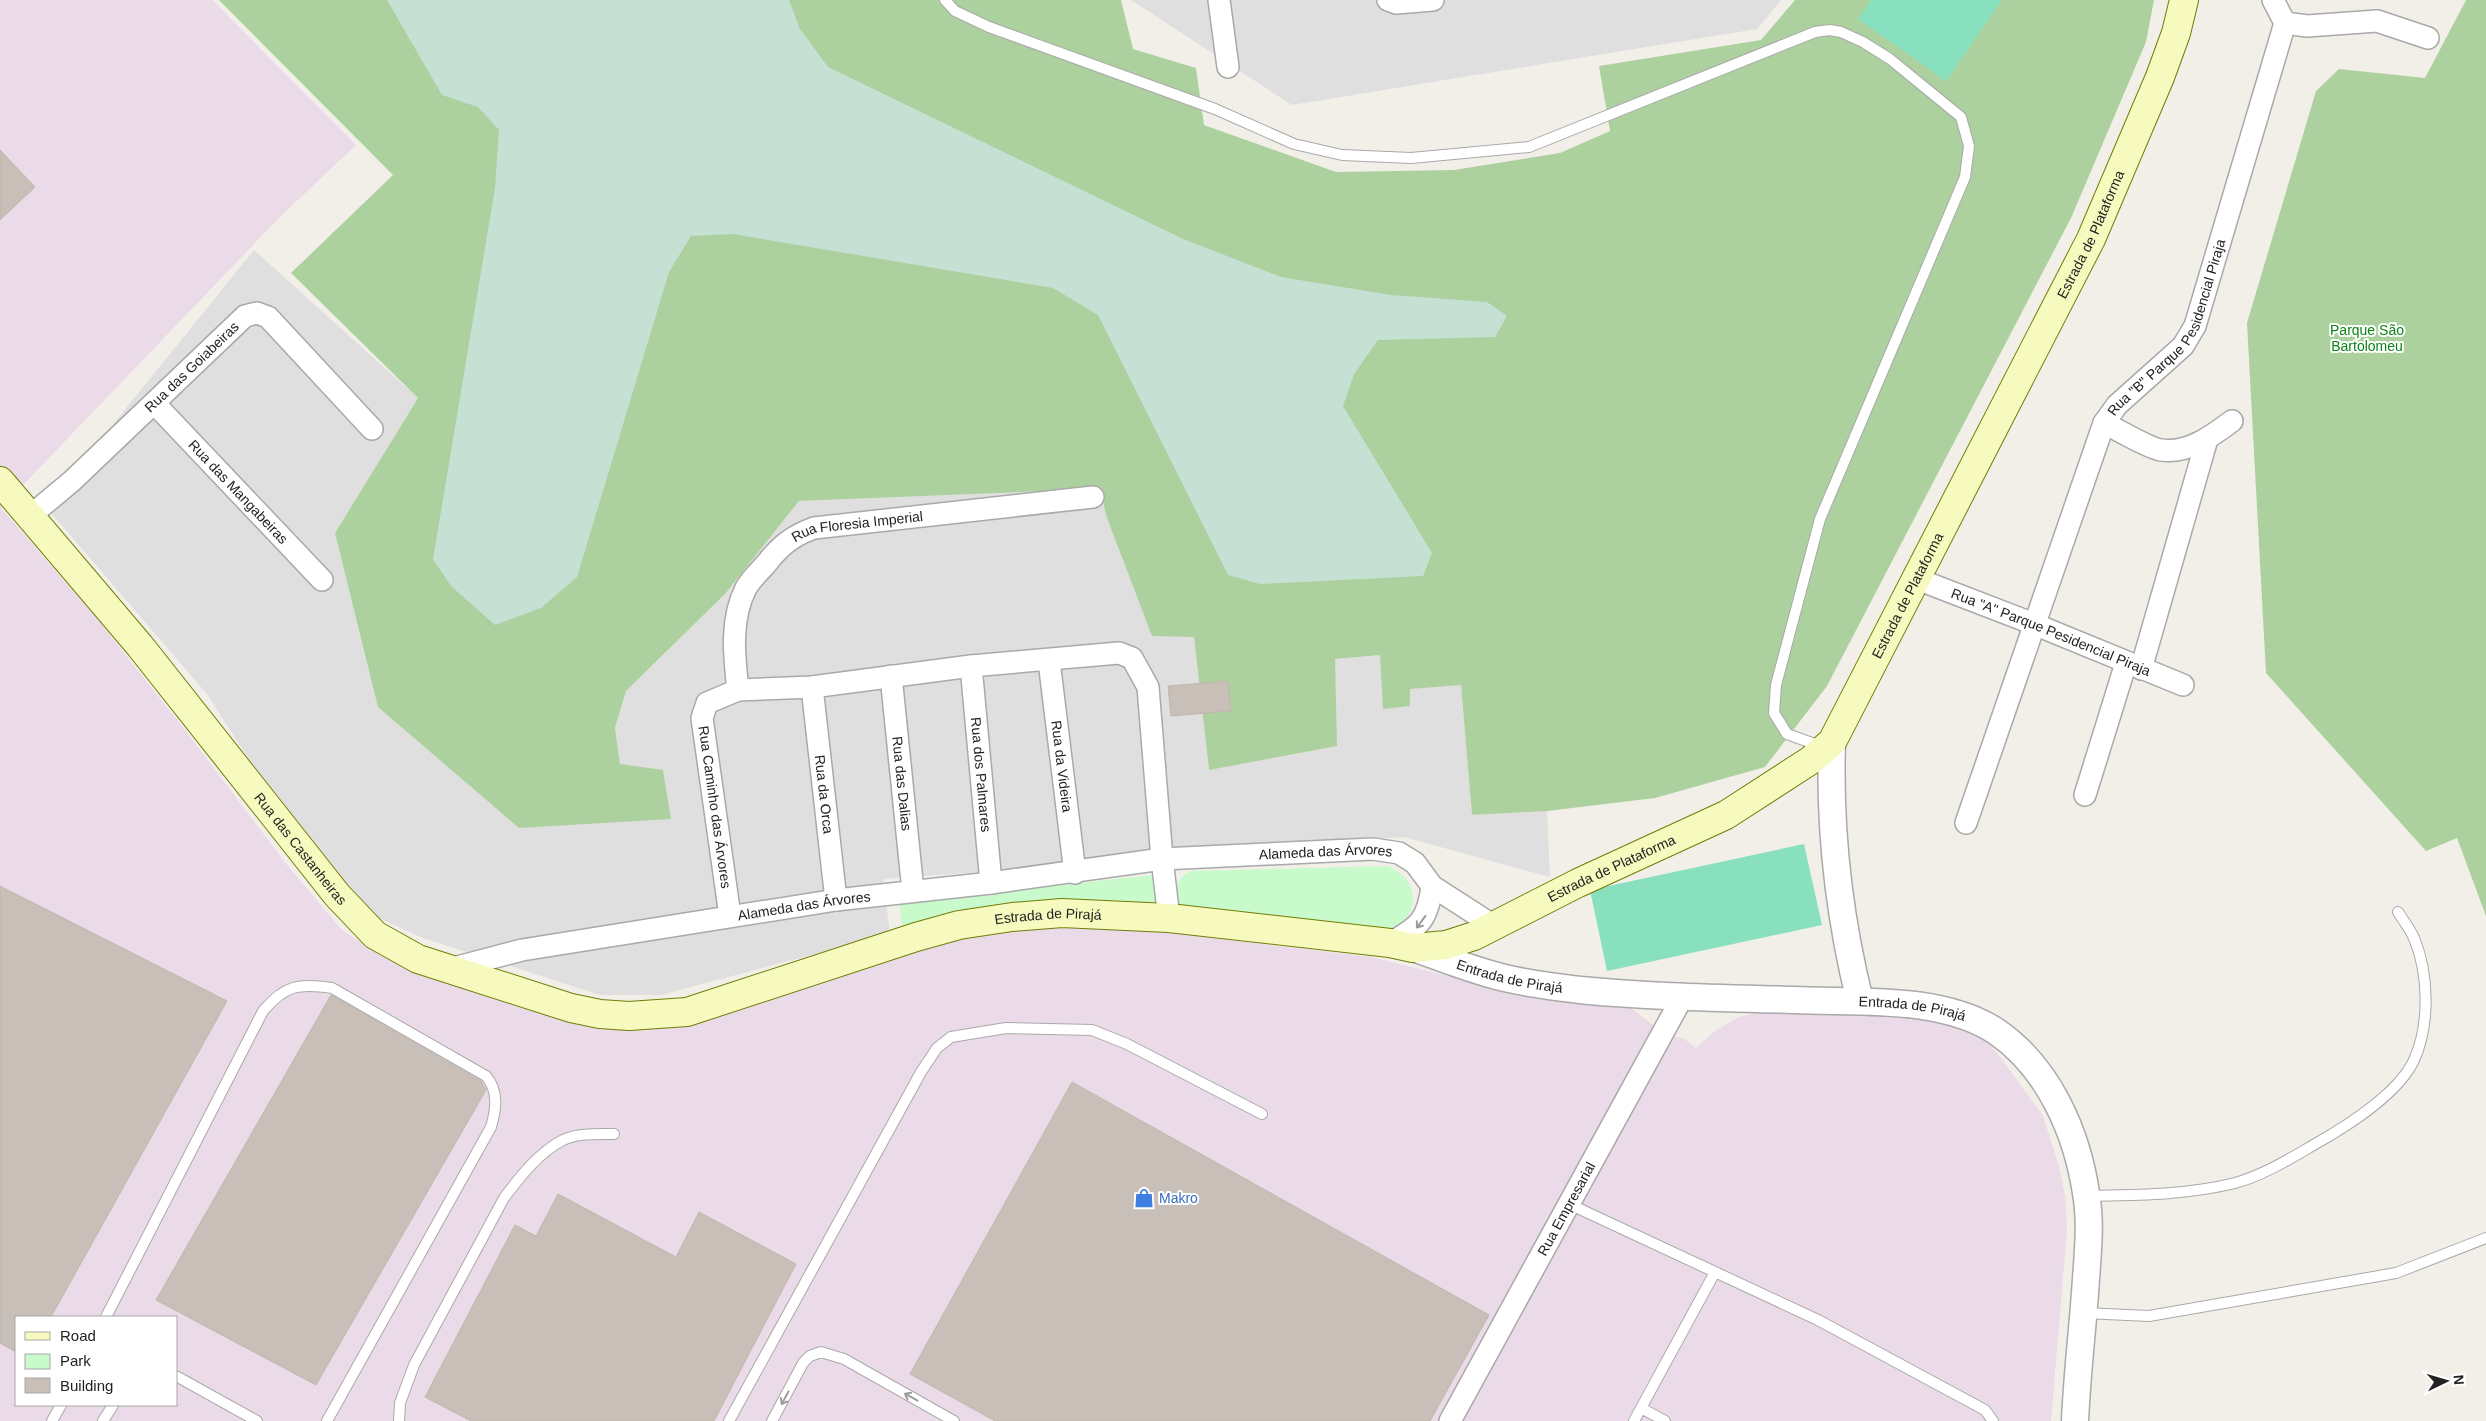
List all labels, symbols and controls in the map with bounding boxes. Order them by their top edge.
street label: Estrada de Plataforma [2054,168,2127,301]
street label: Rua "B" Parque Pesidencial Piraja [2104,237,2228,419]
street label: Rua das Goiabeiras [141,318,242,415]
park label: Parque São Bartolomeu [2330,322,2404,354]
street label: Rua das Mangabeiras [185,437,291,547]
street label: Rua Floresia Imperial [789,508,924,545]
street label: Estrada de Plataforma [1868,530,1947,661]
street label: Rua "A" Parque Pesidencial Piraja [1949,585,2153,679]
street label: Rua dos Palmares [968,716,994,833]
street label: Rua da Videira [1048,719,1075,813]
street label: Rua Caminho das Árvores [696,725,734,889]
street label: Rua das Dalias [889,735,915,832]
street label: Rua da Orca [812,754,837,835]
street label: Rua das Castanheiras [251,789,350,908]
street label: Estrada de Plataforma [1545,831,1678,905]
street label: Alameda das Árvores [1258,841,1394,862]
street label: Alameda das Árvores [737,888,871,924]
street label: Estrada de Pirajá [993,905,1102,928]
one-way arrow [1416,914,1426,928]
street label: Entrada de Pirajá [1455,956,1564,996]
street label: Entrada de Pirajá [1858,993,1968,1024]
street label: Rua Empresarial [1534,1159,1598,1258]
shop icon: Makro [1133,1187,1155,1209]
place label: Makro [1159,1190,1198,1206]
legend [15,1316,178,1406]
text: Road [60,1327,96,1344]
text: Park [60,1352,91,1369]
north arrow [2421,1356,2471,1406]
text: N [2451,1374,2467,1386]
text: Building [60,1377,113,1394]
one-way arrow [780,1390,789,1405]
one-way arrow [904,1392,919,1402]

